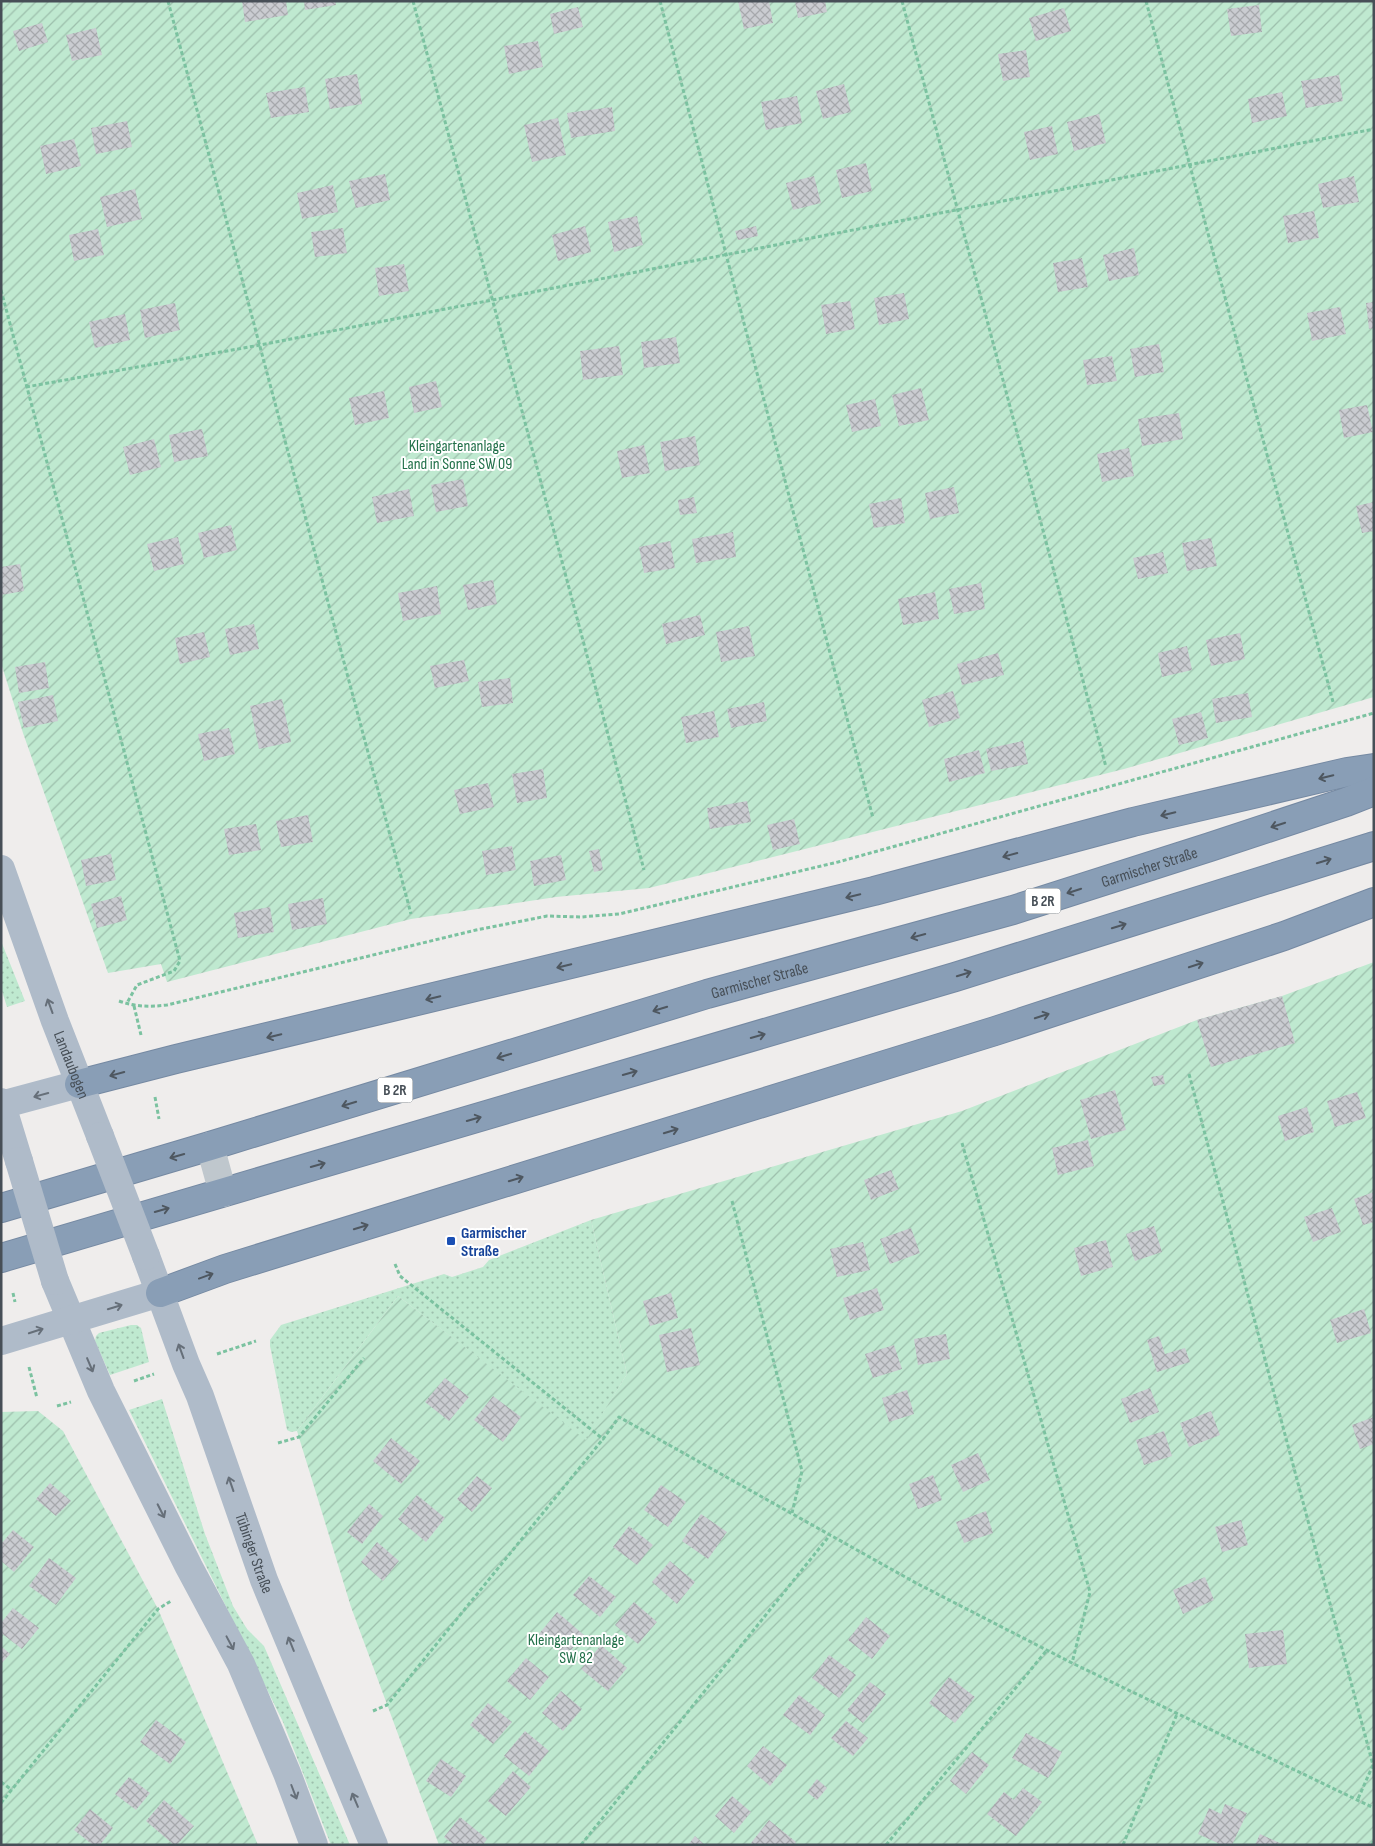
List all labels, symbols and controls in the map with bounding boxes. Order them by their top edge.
park label: Kleingartenanlage Land in Sonne SW 09 [402,437,512,474]
one-way arrow [1318,773,1334,782]
one-way arrow [1160,810,1176,819]
one-way arrow [1271,821,1287,830]
street label: Garmischer Straße [1099,844,1200,892]
one-way arrow [1003,851,1019,860]
one-way arrow [1316,856,1332,866]
one-way arrow [1066,886,1082,896]
road number: B 2R [1026,888,1060,914]
one-way arrow [846,892,862,901]
one-way arrow [1111,920,1127,930]
one-way arrow [910,932,926,942]
street label: Garmischer Straße [709,959,810,1003]
one-way arrow [1188,960,1203,969]
one-way arrow [556,962,572,971]
one-way arrow [956,969,972,979]
one-way arrow [425,994,441,1003]
one-way arrow [45,999,54,1014]
one-way arrow [652,1004,668,1014]
one-way arrow [1033,1010,1049,1020]
street label: Landaubogen [49,1028,92,1102]
one-way arrow [749,1030,765,1040]
one-way arrow [267,1032,283,1041]
one-way arrow [497,1052,513,1061]
one-way arrow [622,1068,638,1078]
one-way arrow [109,1070,125,1080]
road number: B 2R [378,1078,412,1102]
one-way arrow [33,1090,49,1100]
one-way arrow [341,1099,357,1109]
one-way arrow [466,1113,482,1123]
one-way arrow [663,1125,679,1135]
one-way arrow [169,1151,185,1161]
one-way arrow [310,1159,326,1169]
one-way arrow [508,1173,524,1183]
one-way arrow [154,1205,170,1215]
one-way arrow [353,1221,369,1231]
place label: Garmischer Straße [461,1224,527,1261]
marker: Garmischer Straße [445,1235,457,1247]
one-way arrow [198,1271,213,1280]
one-way arrow [107,1301,123,1311]
one-way arrow [28,1326,44,1336]
one-way arrow [176,1344,185,1359]
one-way arrow [85,1357,95,1372]
one-way arrow [226,1477,235,1492]
one-way arrow [157,1503,166,1518]
street label: Tübinger Straße [230,1510,276,1596]
park label: Kleingartenanlage SW 82 [528,1631,624,1668]
one-way arrow [225,1635,235,1650]
one-way arrow [286,1637,295,1652]
one-way arrow [290,1784,299,1799]
one-way arrow [350,1793,360,1808]

